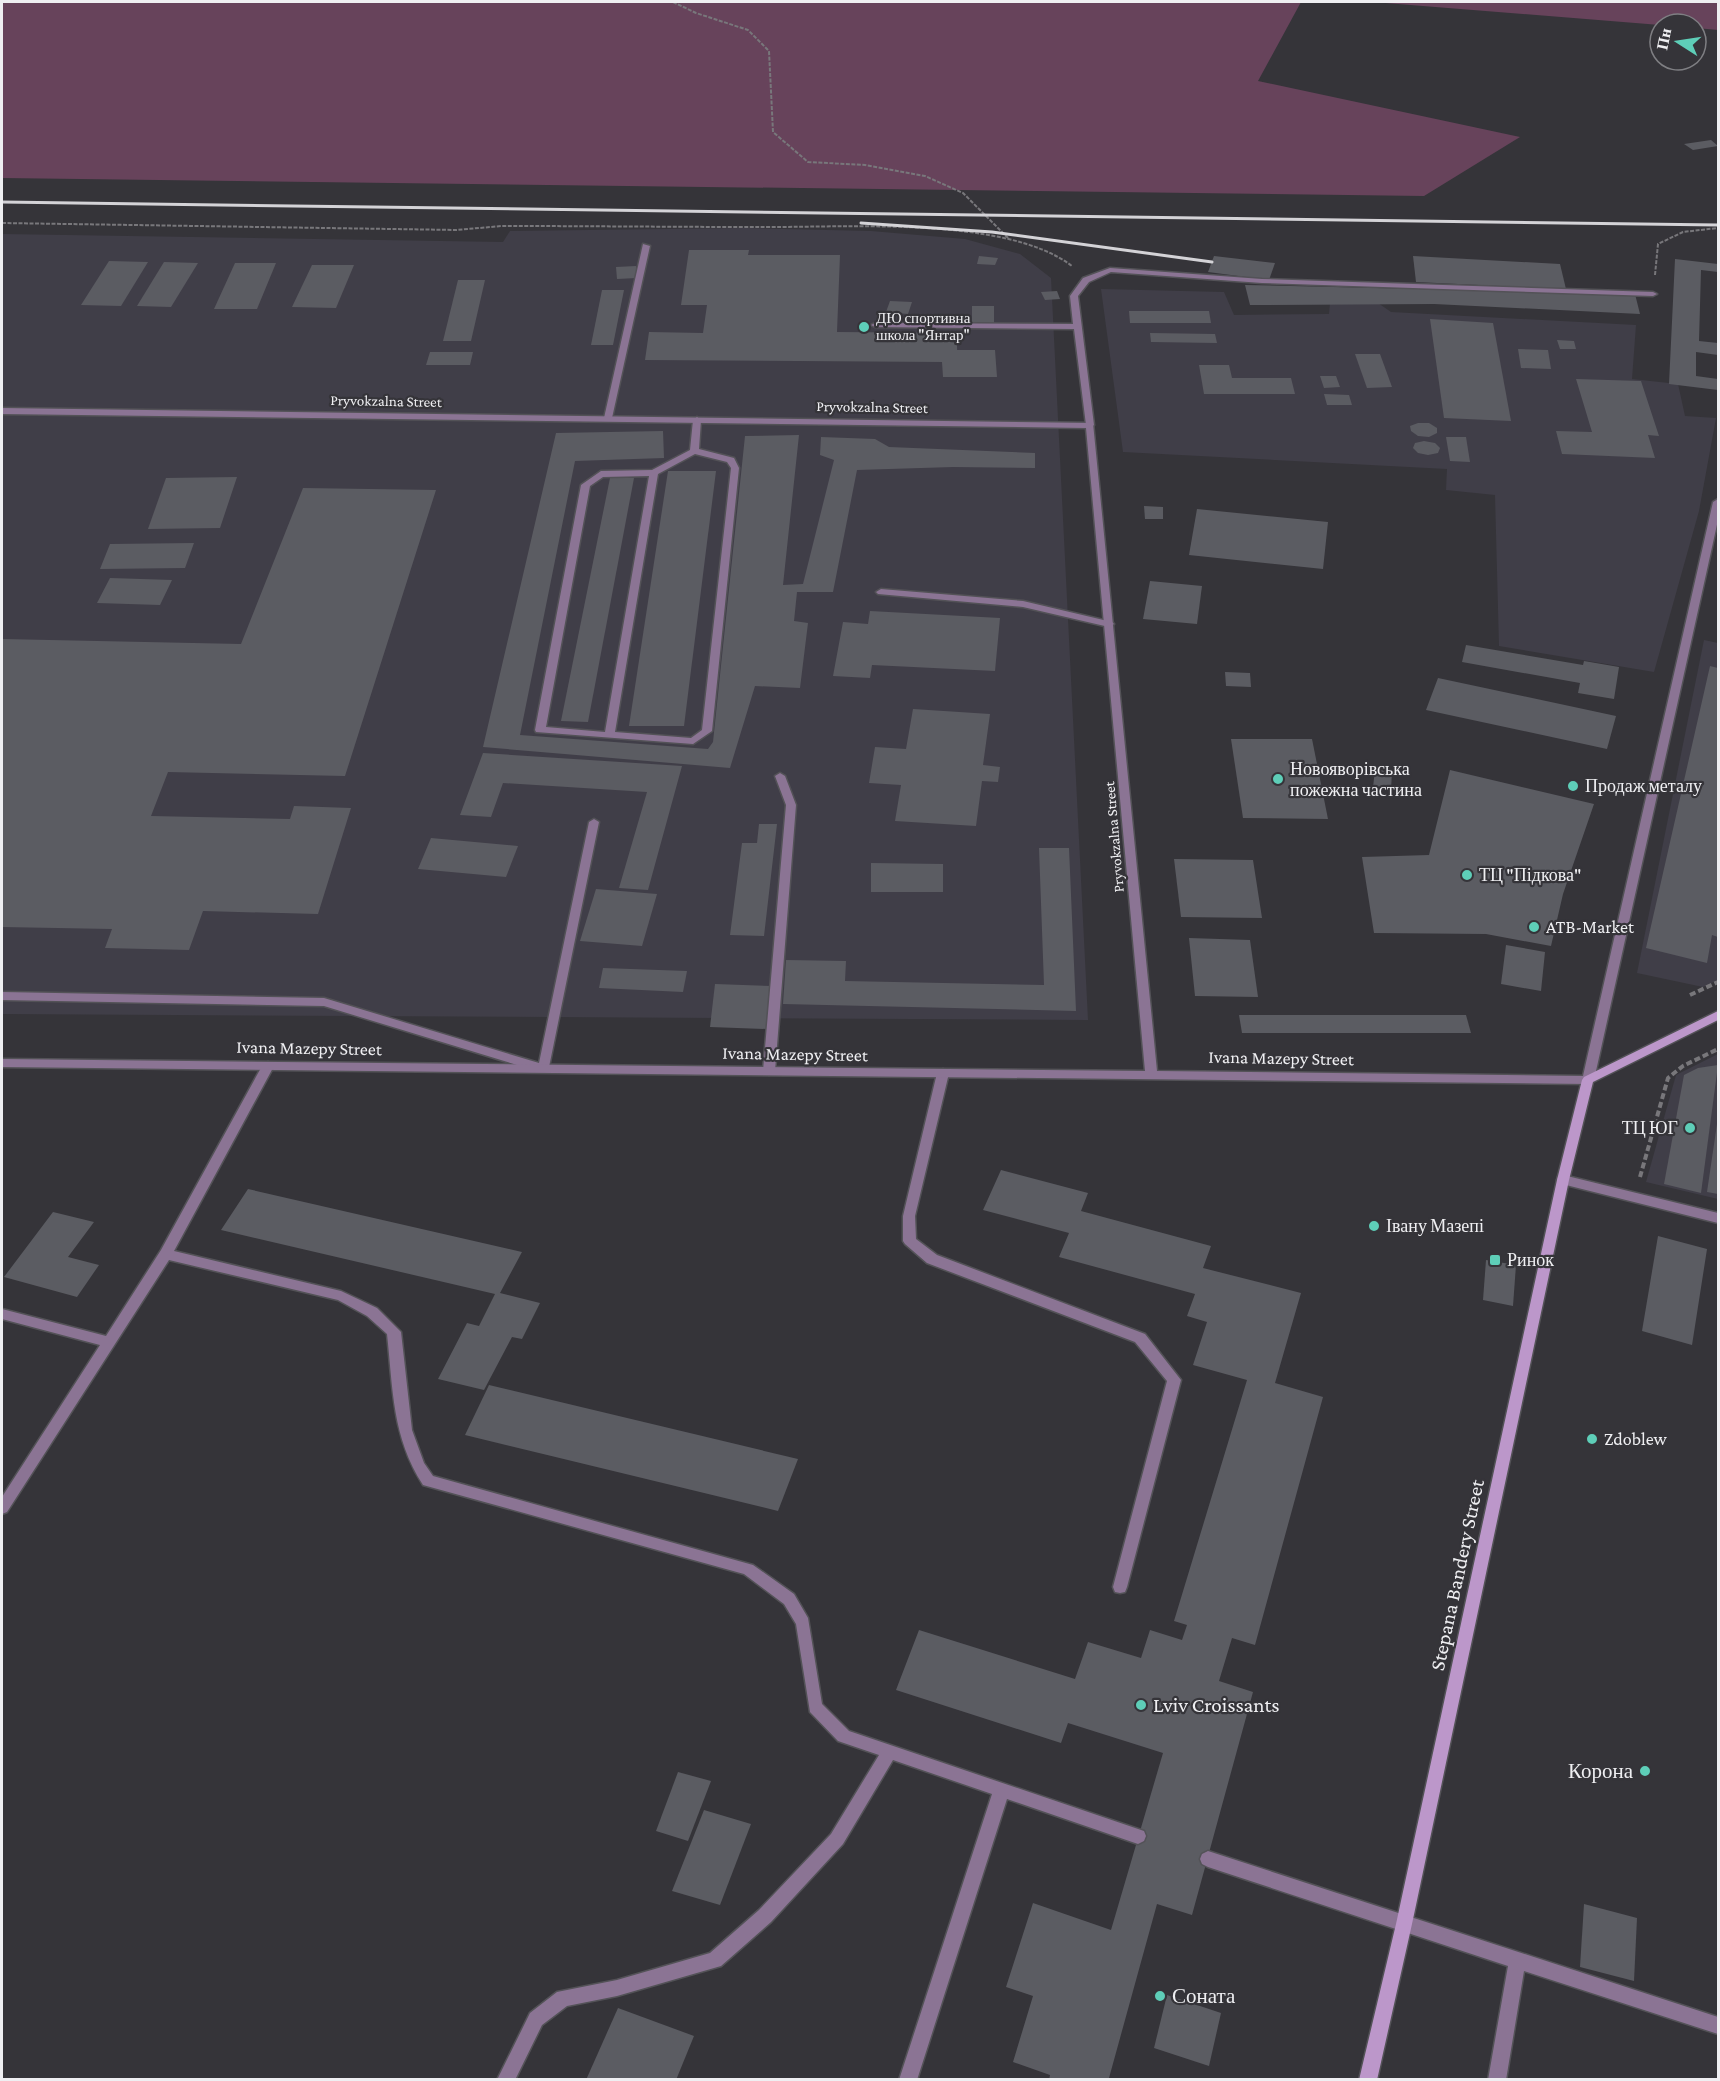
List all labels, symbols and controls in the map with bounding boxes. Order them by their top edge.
north arrow [1648,12,1708,72]
text: Пн [1653,27,1674,51]
place label: ДЮ спортивна школа "Янтар" [876,310,971,343]
marker: ДЮ спортивна школа "Янтар" [857,320,871,334]
street label: Pryvokzalna Street [330,392,443,411]
street label: Pryvokzalna Street [816,398,929,417]
place label: Новояворівська пожежна частина [1290,759,1422,800]
marker: Новояворівська пожежна частина [1271,772,1285,786]
place label: Продаж металу [1585,776,1702,796]
marker: Продаж металу [1566,779,1580,793]
street label: Pryvokzalna Street [1101,780,1128,893]
place label: ТЦ "Підкова" [1479,865,1581,885]
marker: ТЦ "Підкова" [1460,868,1474,882]
place label: ATB-Market [1546,917,1635,937]
marker: ATB-Market [1527,920,1541,934]
street label: Ivana Mazepy Street [236,1037,383,1059]
street label: Ivana Mazepy Street [722,1043,869,1065]
street label: Ivana Mazepy Street [1208,1047,1355,1069]
place label: ТЦ ЮГ [1622,1118,1678,1138]
marker: ТЦ ЮГ [1683,1121,1697,1135]
place label: Івану Мазепі [1386,1216,1484,1236]
marker: Івану Мазепі [1367,1219,1381,1233]
place label: Ринок [1507,1250,1554,1270]
marker: Ринок [1488,1253,1502,1267]
place label: Zdoblew [1604,1429,1668,1449]
marker: Zdoblew [1585,1432,1599,1446]
street label: Stepana Bandery Street [1425,1476,1489,1673]
place label: Lviv Croissants [1153,1693,1280,1717]
marker: Lviv Croissants [1134,1698,1148,1712]
place label: Корона [1568,1759,1634,1783]
marker: Корона [1638,1764,1652,1778]
place label: Соната [1172,1984,1236,2008]
marker: Соната [1153,1989,1167,2003]

